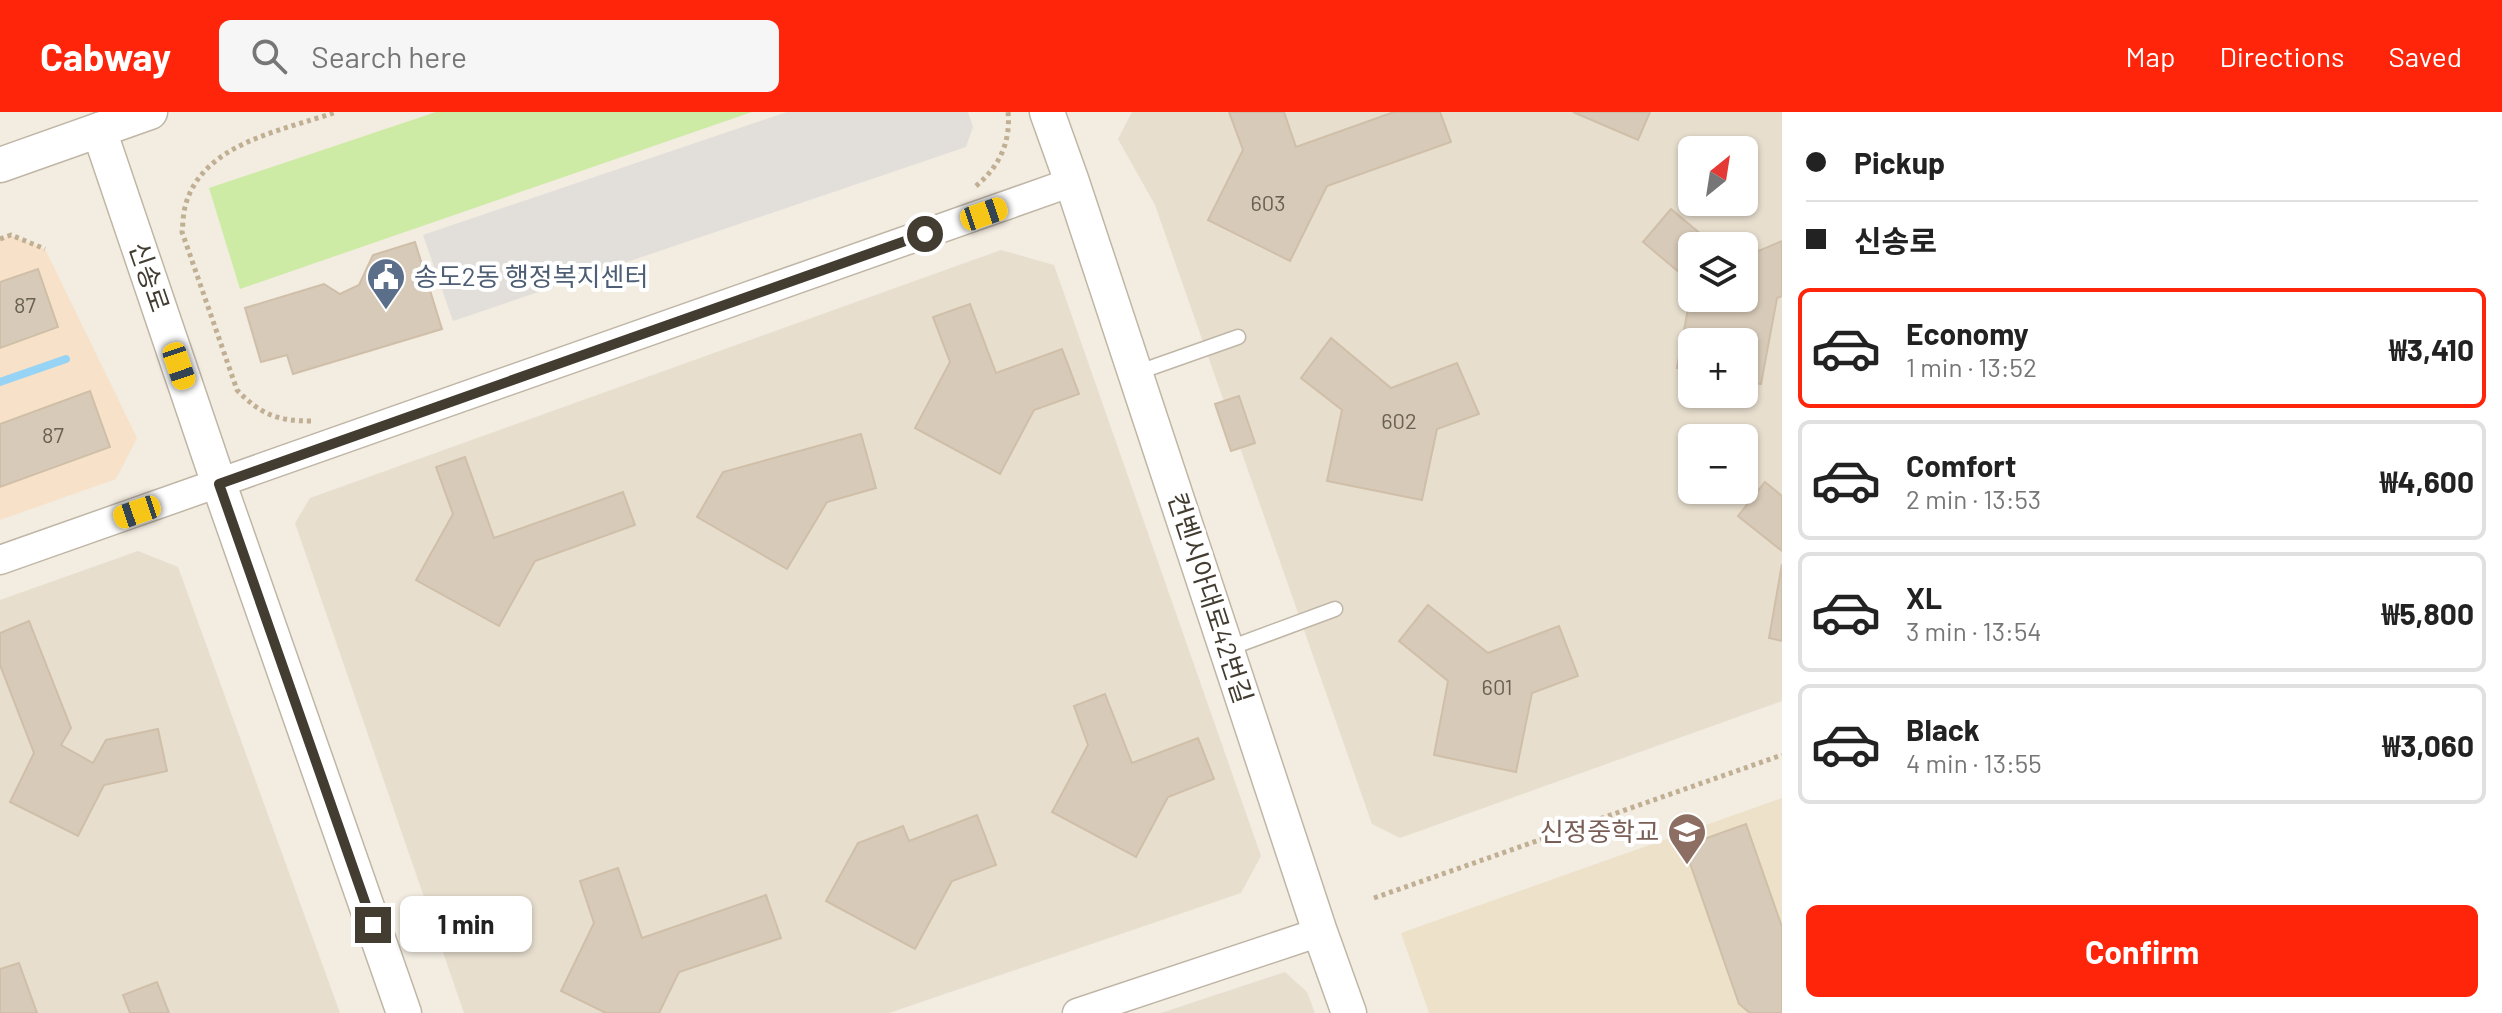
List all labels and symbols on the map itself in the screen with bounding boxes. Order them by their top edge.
north arrow [1678,136,1758,216]
house number: 603 [1250,189,1286,215]
car [957,195,1011,233]
route start [907,216,943,252]
street label: 신송로 [124,238,177,315]
public building icon: 송도2동 행정복지센터 [365,256,407,311]
place label: 송도2동 행정복지센터 [414,260,648,291]
house number: 87 [14,291,36,317]
car [160,339,198,393]
house number: 602 [1381,407,1417,433]
house number: 87 [42,421,64,447]
street label: 컨벤시아대로42번길 [1163,488,1260,707]
car [110,493,164,531]
house number: 601 [1482,673,1512,699]
school or university icon: 신정중학교 [1666,811,1708,866]
place label: 신정중학교 [1539,815,1659,846]
callout: 1 min [401,897,533,953]
route end [355,907,391,943]

